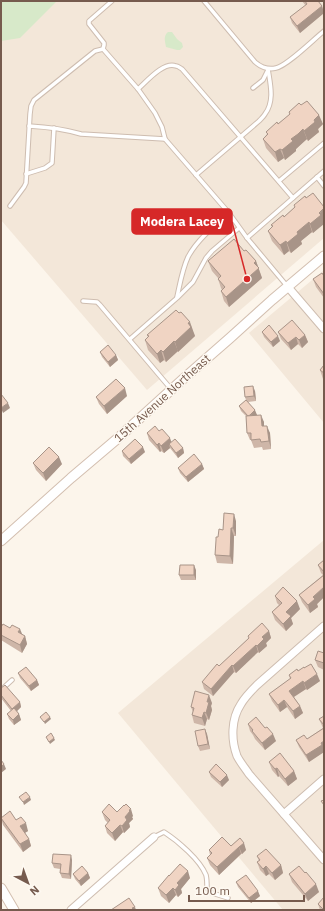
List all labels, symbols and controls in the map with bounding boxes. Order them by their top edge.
callout: Modera Lacey [132,209,232,234]
text: Modera Lacey [140,213,224,230]
street label: 15th Avenue Northeast [111,351,213,445]
north arrow [8,863,48,903]
scale bar [189,877,304,903]
text: N [27,883,42,898]
text: 100 m [195,883,230,898]

